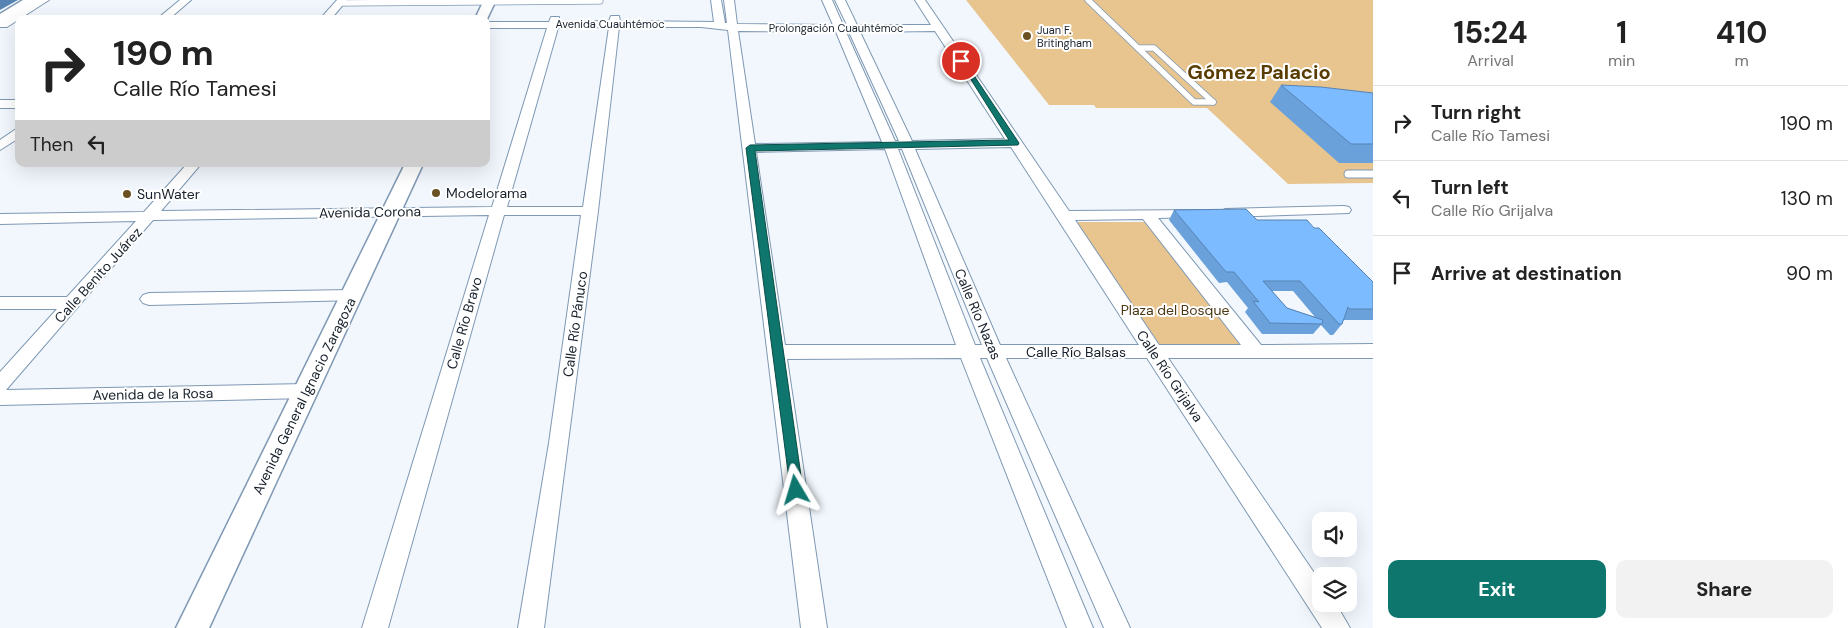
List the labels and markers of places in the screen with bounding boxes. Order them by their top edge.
place label: Juan F. Britingham [1037,23,1092,50]
marker: Juan F. Britingham [1021,30,1033,42]
pin [940,40,982,82]
place label: Modelorama [446,184,527,202]
place label: SunWater [137,185,200,203]
marker: Modelorama [430,187,442,199]
marker: SunWater [121,188,133,200]

